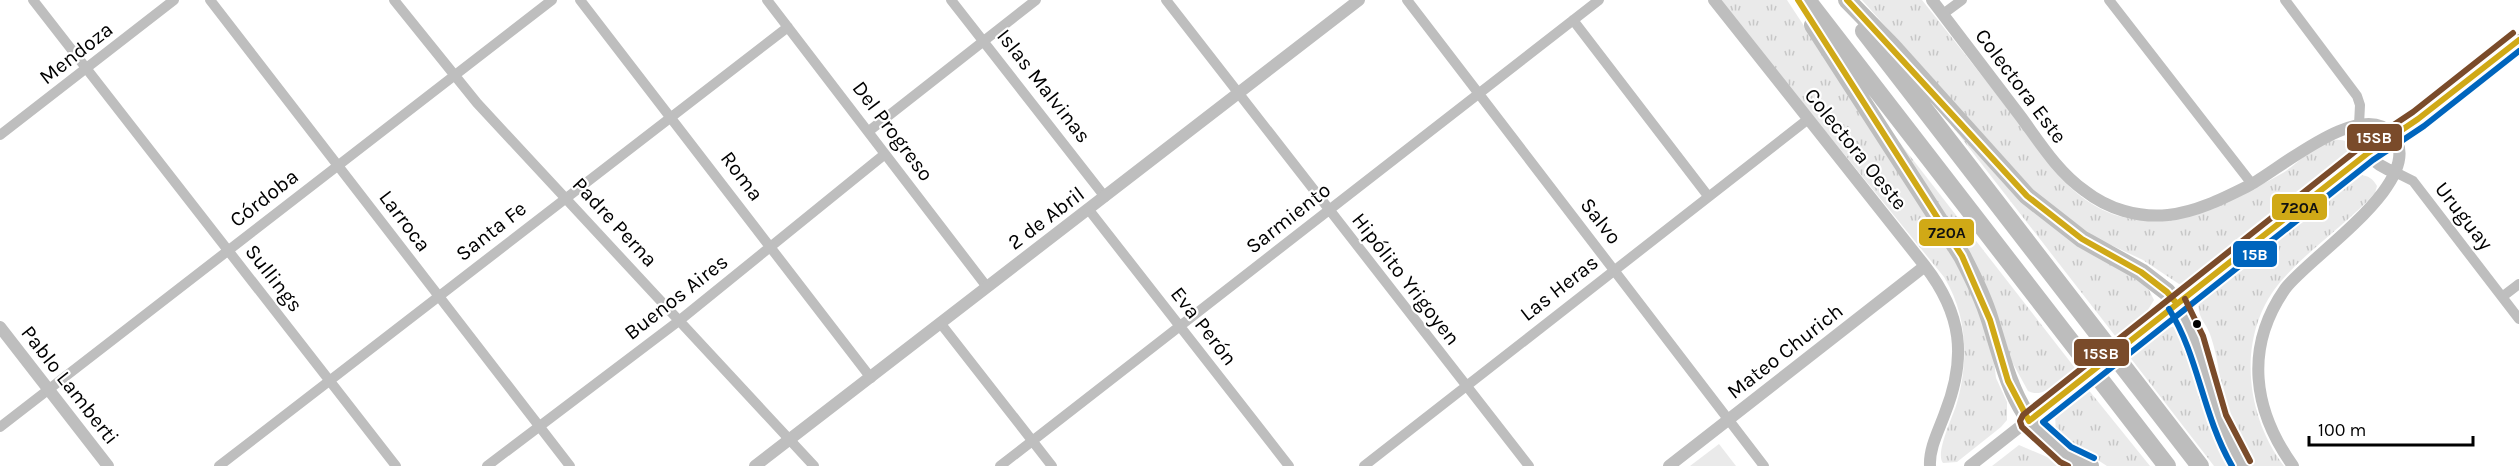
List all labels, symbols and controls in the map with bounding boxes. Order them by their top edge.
street label: Mendoza [34,17,118,89]
street label: Islas Malvinas [992,24,1096,148]
street label: Colectora Este [1970,24,2072,148]
street label: Del Progreso [848,76,938,186]
street label: Colectora Oeste [1800,83,1912,215]
line badge: 15SB [2346,123,2403,152]
text: 15SB [2356,128,2392,147]
street label: Roma [716,147,768,205]
street label: Córdoba [225,164,303,232]
street label: Padre Perna [568,172,662,272]
street label: Uruguay [2430,177,2498,255]
street label: Sarmiento [1241,178,1335,258]
street label: 2 de Abril [1003,181,1089,255]
street label: Larroca [374,186,436,256]
street label: Salvo [1575,193,1627,249]
line badge: 720A [2271,193,2328,221]
street label: Santa Fe [451,196,531,266]
text: 720A [2281,198,2319,217]
street label: Hipólito Yrigoyen [1347,208,1465,350]
line badge: 720A [1918,218,1975,247]
text: 720A [1928,223,1966,242]
street label: Sullings [240,239,308,317]
line badge: 15B [2232,240,2278,268]
text: 15B [2242,245,2268,264]
street label: Buenos Aires [620,249,732,345]
street label: Las Heras [1515,250,1603,326]
street label: Eva Perón [1166,282,1242,370]
street label: Mateo Churich [1722,298,1848,404]
unlabelled marker [2191,318,2203,330]
street label: Pablo Lamberti [16,321,124,449]
line badge: 15SB [2073,338,2130,367]
text: 15SB [2083,344,2119,363]
scale bar [2309,409,2472,447]
text: 100 m [2318,419,2366,441]

